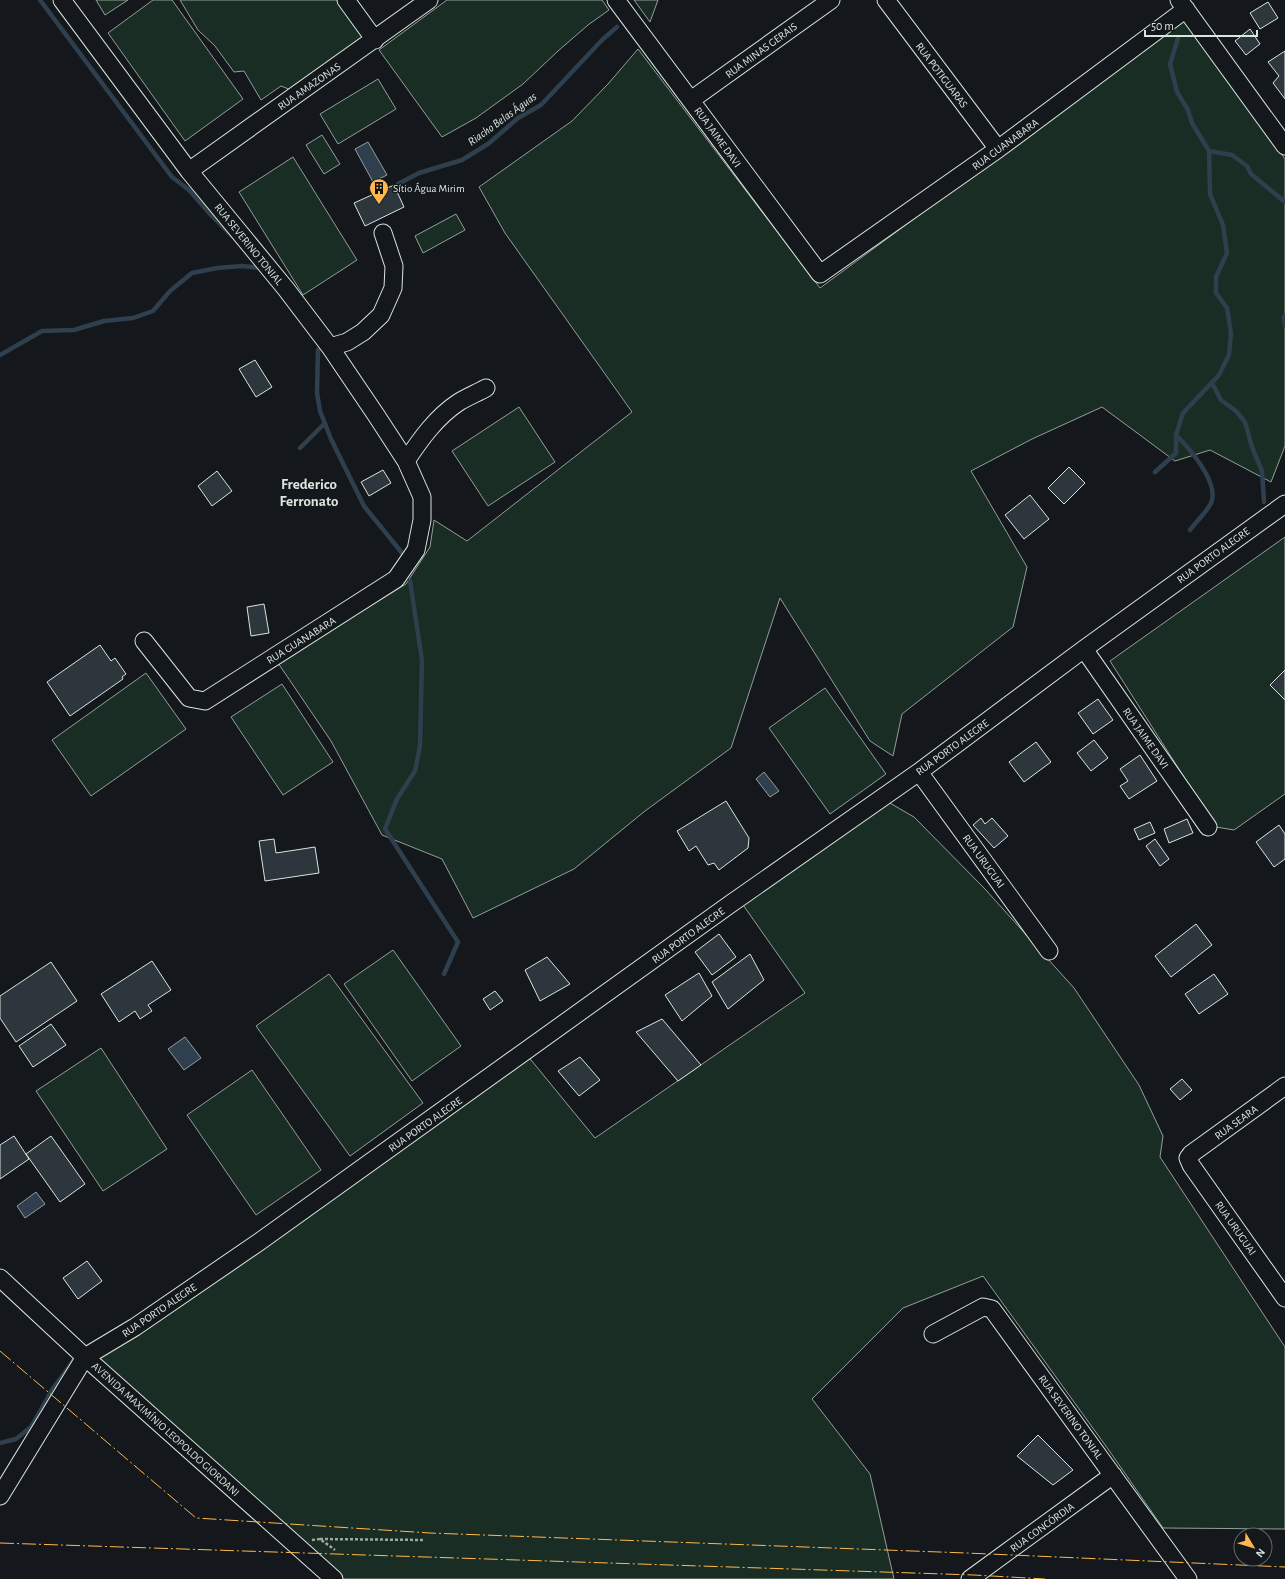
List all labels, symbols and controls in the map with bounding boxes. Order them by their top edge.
scale bar [1145,12,1257,38]
text: 50 m [1151,20,1174,32]
street label: RUA MINAS GERAIS [723,21,799,80]
street label: RUA POTIGUARAS [914,41,970,110]
street label: RUA AMAZONAS [276,61,343,112]
water label: Riacho Belas Águas [465,89,539,148]
street label: RUA JAIME DAVI [692,105,743,169]
street label: RUA GUANABARA [970,116,1041,172]
building icon: Sítio Água Mirim [368,177,390,205]
place label: Sítio Água Mirim [393,182,465,194]
street label: RUA SEVERINO TONIAL [212,202,285,287]
district label: Frederico Ferronato [280,477,338,509]
street label: RUA PORTO ALEGRE [1175,525,1252,585]
street label: RUA GUANABARA [265,614,338,666]
street label: RUA JAIME DAVI [1121,706,1171,771]
street label: RUA PORTO ALEGRE [914,717,991,777]
street label: RUA URUGUAI [961,833,1007,890]
street label: RUA PORTO ALEGRE [650,905,727,965]
street label: RUA PORTO ALEGRE [387,1095,465,1154]
street label: RUA SEARA [1213,1103,1260,1142]
street label: RUA URUGUAI [1213,1199,1258,1257]
street label: RUA PORTO ALEGRE [120,1281,199,1339]
street label: AVENIDA MAXIMÍNIO LEOPOLDO GIORDANI [90,1360,242,1498]
street label: RUA SEVERINO TONIAL [1036,1373,1105,1462]
street label: RUA CONCÓRDIA [1008,1499,1077,1554]
north arrow [1233,1527,1273,1567]
text: N [1254,1546,1267,1559]

